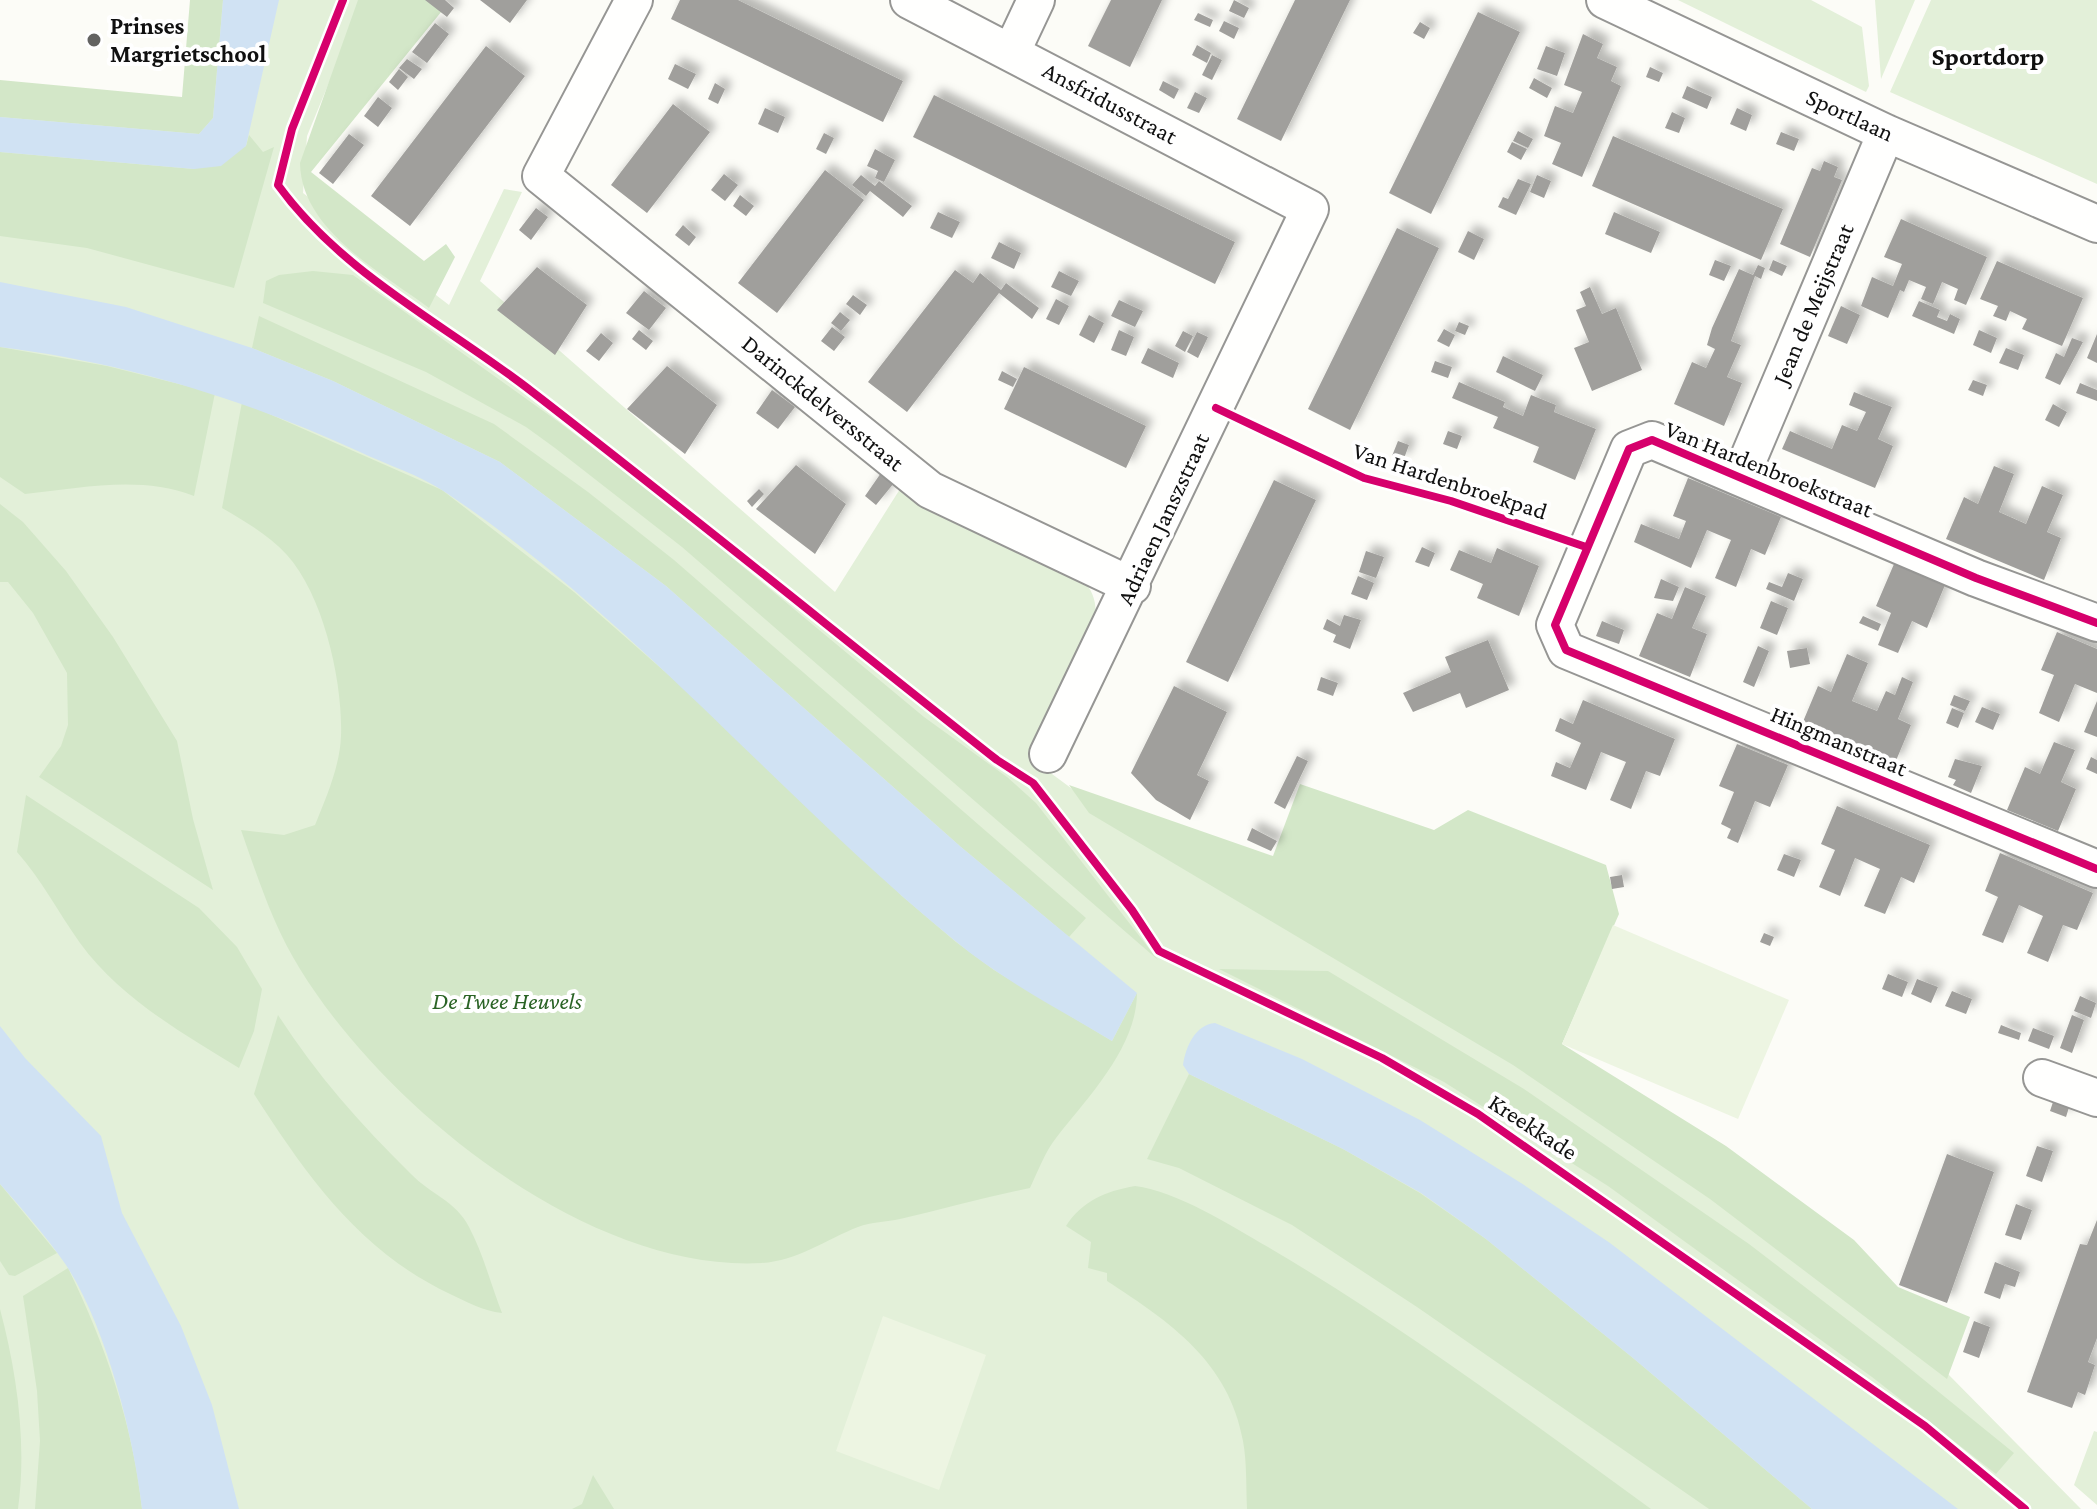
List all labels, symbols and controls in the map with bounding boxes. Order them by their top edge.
place label: Prinses Margrietschool [110,12,266,67]
marker: Prinses Margrietschool [85,31,103,49]
district label: Sportdorp [1932,42,2044,71]
street label: Ansfridusstraat [1038,56,1183,150]
street label: Sportlaan [1802,83,1898,147]
street label: Jean de Meijstraat [1766,218,1859,390]
street label: Darinckdelversstraat [737,329,910,477]
street label: Van Hardenbroekstraat [1661,414,1878,523]
street label: Adriaen Janszstraat [1111,428,1215,609]
street label: Van Hardenbroekpad [1350,436,1551,525]
street label: Hingmanstraat [1767,700,1912,782]
park label: De Twee Heuvels [432,987,582,1014]
street label: Kreekkade [1484,1088,1583,1165]

